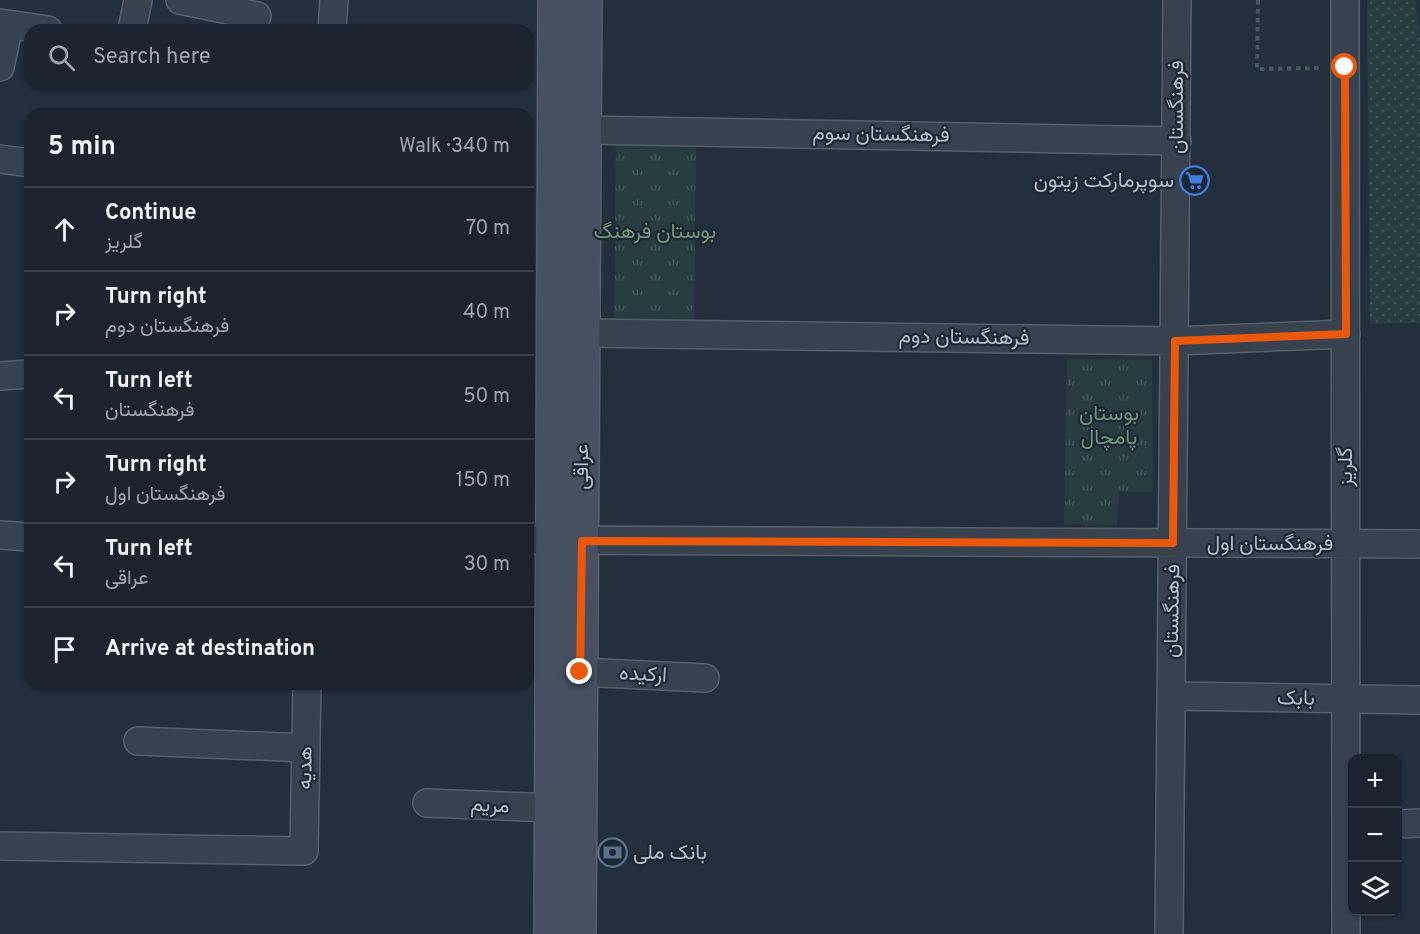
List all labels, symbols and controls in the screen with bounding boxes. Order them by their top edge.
search box [24,24,534,90]
icon: search [45,41,78,74]
text: Search here [93,44,211,71]
route start [1331,53,1357,79]
street label: فرهنگستان [1164,60,1191,154]
street label: فرهنگستان سوم [812,120,950,150]
text: 5 min [48,131,116,164]
text: Walk · 340 m [399,134,510,160]
supermarket icon: سوپرمارکت زیتون [1179,165,1211,197]
place label: سوپرمارکت زیتون [1034,168,1174,195]
text: Continue [105,200,196,227]
icon: ahead [48,213,81,246]
text: 70 m [466,216,510,242]
park label: بوستان فرهنگ [594,219,716,246]
text: گلریز [105,230,143,256]
text: Turn right [105,284,207,311]
icon: right [48,297,81,330]
text: 40 m [463,300,510,326]
text: فرهنگستان دوم [105,314,230,340]
street label: فرهنگستان دوم [898,323,1030,353]
text: Turn left [105,368,193,395]
icon: left [48,381,81,414]
text: 50 m [463,384,510,410]
text: فرهنگستان [105,398,194,424]
park label: بوستان پامچال [1079,401,1139,452]
street label: عراقی [569,444,596,490]
street label: گلریز [1333,447,1360,488]
text: Turn right [105,452,207,479]
icon: right [48,465,81,498]
text: 150 m [456,468,510,494]
text: فرهنگستان اول [105,482,225,508]
street label: فرهنگستان اول [1207,531,1333,558]
text: Turn left [105,536,193,563]
icon: left [48,549,81,582]
text: 30 m [464,552,510,578]
street label: فرهنگستان [1159,564,1187,658]
text: عراقی [105,566,149,592]
icon: arrive [48,633,81,666]
text: Arrive at destination [105,636,315,663]
route end [566,658,592,684]
street label: ارکیده [618,660,668,690]
street label: بابک [1277,685,1315,713]
street label: هدیه [292,746,320,790]
map controls [1348,754,1402,916]
button: + [1348,754,1402,808]
street label: مریم [470,791,510,821]
button: − [1348,808,1402,862]
bank icon: بانک ملی [596,837,628,869]
place label: بانک ملی [633,840,707,867]
button: layers [1348,862,1402,916]

